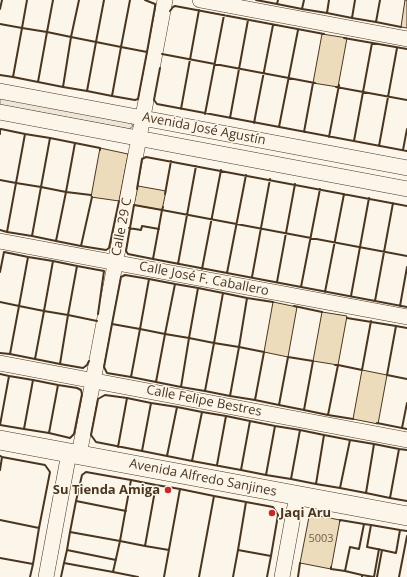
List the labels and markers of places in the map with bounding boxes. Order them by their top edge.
place label: Su Tienda Amiga [53,482,160,498]
marker: Su Tienda Amiga [163,485,173,495]
place label: Jaqi Aru [280,505,331,521]
marker: Jaqi Aru [267,508,277,518]

